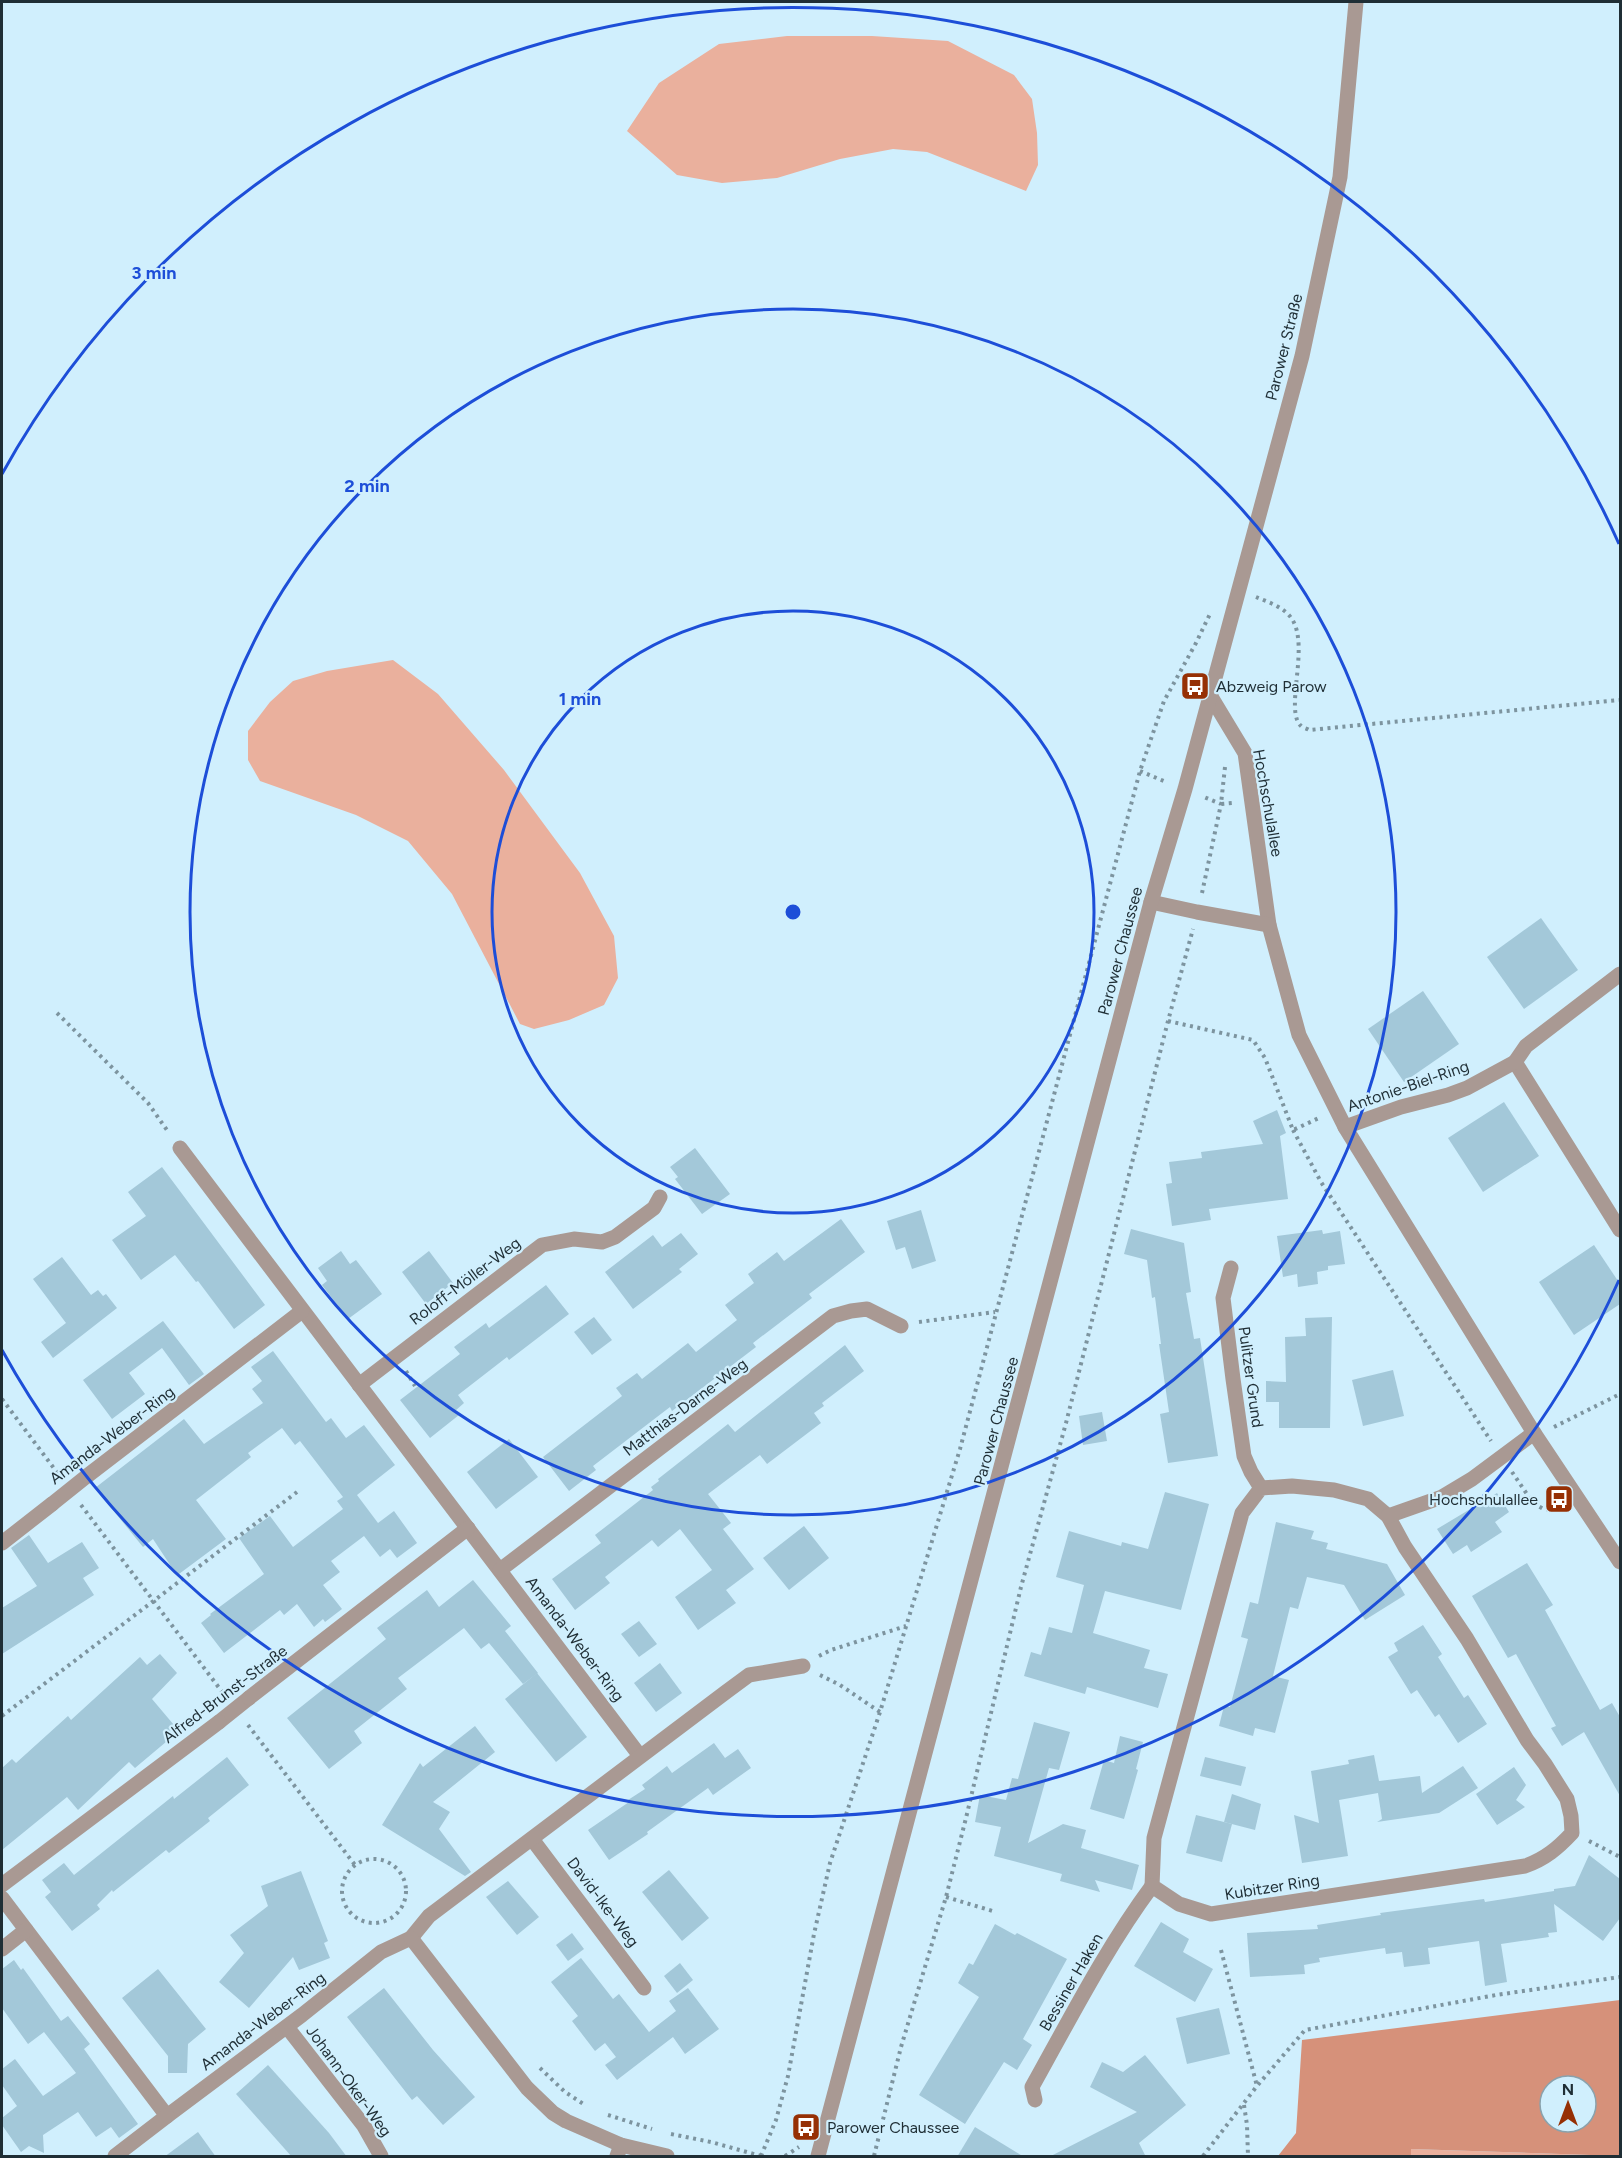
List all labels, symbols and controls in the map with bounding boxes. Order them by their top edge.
text: 3 min [132,262,176,284]
street label: Parower Straße [1262,291,1307,402]
text: 2 min [344,475,390,497]
bus stop icon: Abzweig Parow [1179,670,1211,702]
place label: Abzweig Parow [1216,677,1327,696]
text: 1 min [559,688,601,710]
street label: Hochschulallee [1249,748,1287,859]
street label: Parower Chaussee [1094,884,1146,1017]
centre of rings [783,902,803,922]
street label: Antonie-Biel-Ring [1345,1056,1471,1116]
street label: Roloff-Möller-Weg [406,1233,524,1329]
street label: Pulitzer Grund [1234,1325,1268,1429]
street label: Matthias-Darne-Weg [619,1354,751,1460]
street label: Parower Chaussee [970,1354,1022,1487]
street label: Amanda-Weber-Ring [46,1382,178,1488]
bus stop icon: Hochschulallee [1543,1483,1575,1515]
place label: Hochschulallee [1429,1490,1538,1509]
street label: Amanda-Weber-Ring [522,1573,628,1705]
street label: Alfred-Brunst-Straße [159,1641,291,1747]
street label: David-Ike-Weg [563,1853,643,1951]
street label: Kubitzer Ring [1223,1870,1321,1904]
street label: Bessiner Haken [1035,1930,1107,2034]
street label: Amanda-Weber-Ring [197,1968,329,2074]
street label: Johann-Oker-Weg [302,2022,396,2140]
north arrow [1538,2074,1598,2134]
text: N [1562,2080,1574,2099]
bus stop icon: Parower Chaussee [790,2111,822,2143]
place label: Parower Chaussee [827,2118,959,2137]

